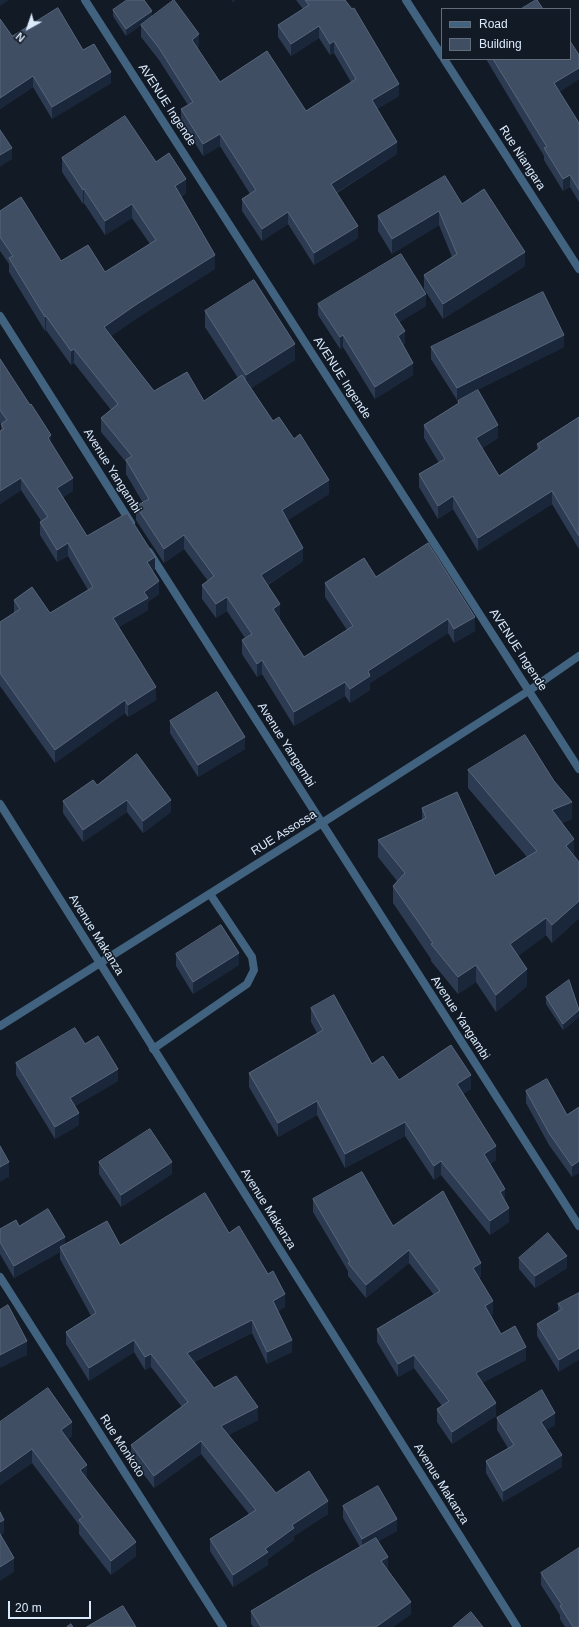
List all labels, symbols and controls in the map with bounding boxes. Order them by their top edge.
north arrow [8,8,48,48]
legend [441,8,571,60]
text: Road [479,17,508,31]
text: N [13,30,27,44]
text: Building [479,37,522,51]
street label: AVENUE Ingende [135,61,199,149]
street label: Rue Niangara [496,123,548,193]
street label: AVENUE Ingende [310,334,374,422]
street label: Avenue Yangambi [80,426,144,516]
street label: AVENUE Ingende [486,606,550,694]
street label: Avenue Yangambi [254,700,318,790]
street label: RUE Assossa [249,807,319,859]
street label: Avenue Makanza [65,892,127,978]
street label: Avenue Yangambi [428,973,492,1063]
street label: Avenue Makanza [237,1166,299,1252]
street label: Rue Monkoto [97,1412,147,1480]
street label: Avenue Makanza [410,1441,472,1527]
scale bar [10,1593,93,1619]
text: 20 m [15,1601,42,1615]

